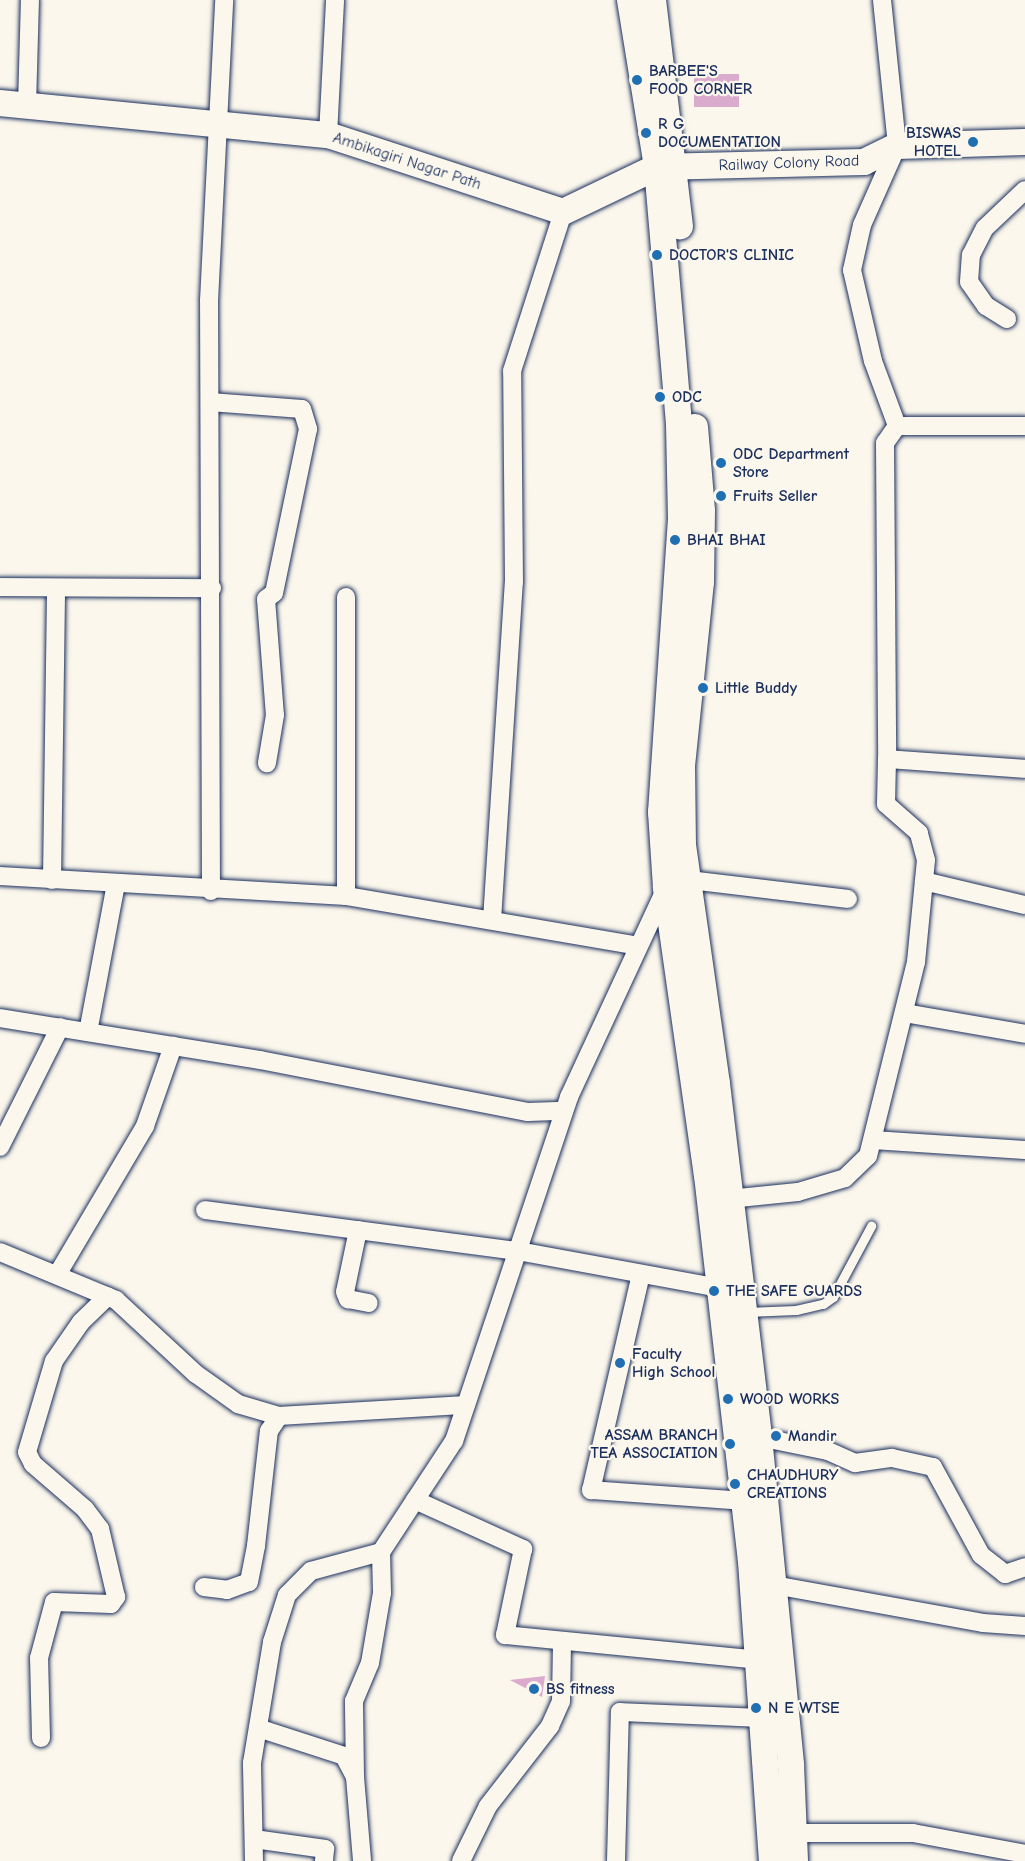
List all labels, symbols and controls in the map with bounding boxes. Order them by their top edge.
place label: BARBEE'S FOOD CORNER [649,61,752,99]
marker: BARBEE'S FOOD CORNER [630,73,644,87]
place label: R G DOCUMENTATION [658,114,781,152]
place label: BISWAS HOTEL [906,123,961,161]
marker: R G DOCUMENTATION [639,126,653,140]
street label: Ambikagiri Nagar Path [330,128,484,194]
marker: BISWAS HOTEL [966,135,980,149]
street label: Railway Colony Road [718,151,860,175]
place label: DOCTOR'S CLINIC [669,245,794,265]
marker: DOCTOR'S CLINIC [650,248,664,262]
place label: ODC [672,387,702,407]
marker: ODC [653,390,667,404]
place label: ODC Department Store [733,444,849,482]
marker: ODC Department Store [714,456,728,470]
place label: Fruits Seller [733,486,817,506]
marker: Fruits Seller [714,489,728,503]
place label: BHAI BHAI [687,530,766,550]
marker: BHAI BHAI [668,533,682,547]
place label: Little Buddy [715,678,797,698]
marker: Little Buddy [696,681,710,695]
place label: THE SAFE GUARDS [726,1281,862,1301]
marker: THE SAFE GUARDS [707,1284,721,1298]
place label: Faculty High School [632,1344,715,1382]
marker: Faculty High School [613,1356,627,1370]
place label: WOOD WORKS [740,1389,839,1409]
marker: WOOD WORKS [721,1392,735,1406]
place label: ASSAM BRANCH TEA ASSOCIATION [590,1425,718,1463]
place label: Mandir [788,1426,836,1446]
marker: Mandir [769,1429,783,1443]
marker: ASSAM BRANCH TEA ASSOCIATION [723,1437,737,1451]
place label: CHAUDHURY CREATIONS [747,1465,838,1503]
marker: CHAUDHURY CREATIONS [728,1477,742,1491]
place label: BS fitness [546,1679,615,1699]
marker: BS fitness [527,1682,541,1696]
place label: N E WTSE [768,1698,839,1718]
marker: N E WTSE [749,1701,763,1715]

